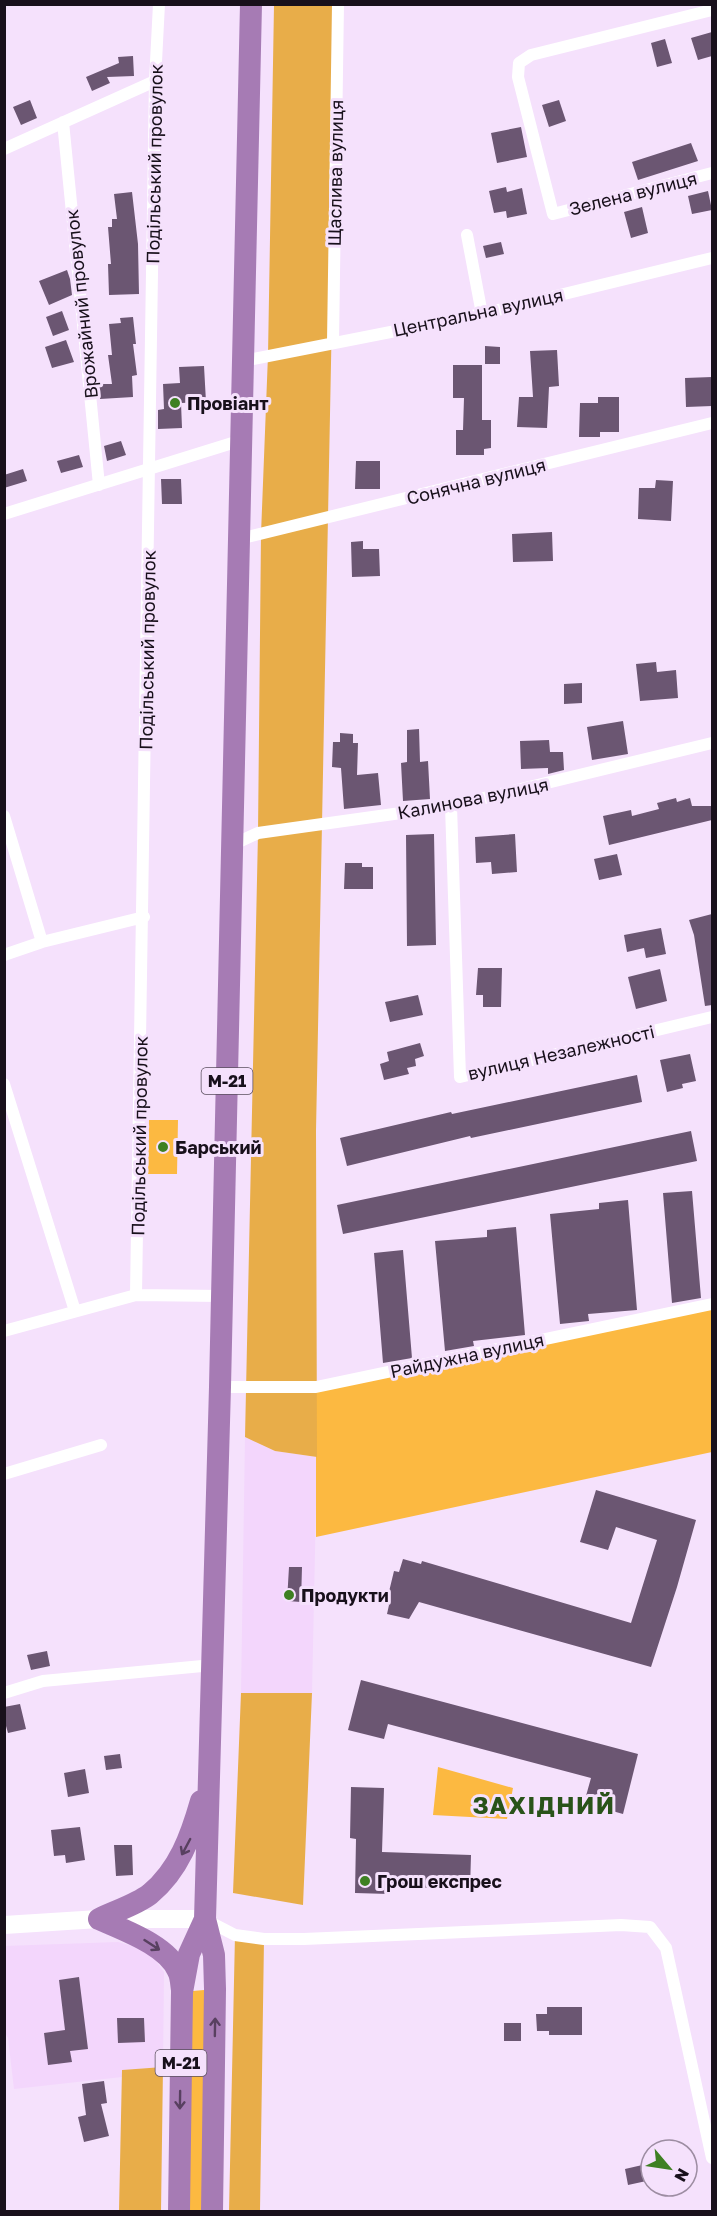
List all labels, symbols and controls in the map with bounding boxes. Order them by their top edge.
street label: Подільський провулок [141,64,167,264]
street label: Щаслива вулиця [323,99,347,247]
street label: Зелена вулиця [567,166,699,220]
street label: Врожайний провулок [60,208,102,400]
street label: Центральна вулиця [391,283,565,341]
place label: Провіант [187,392,269,414]
marker: Провіант [168,396,182,410]
street label: Сонячна вулиця [404,453,548,509]
street label: Подільський провулок [134,550,160,750]
street label: Калинова вулиця [396,773,550,823]
street label: вулиця Незалежності [465,1020,657,1084]
street label: Подільський провулок [126,1036,152,1236]
road number: М-21 [202,1068,252,1094]
place label: Барський [175,1136,261,1158]
marker: Барський [156,1140,170,1154]
street label: Райдужна вулиця [388,1328,546,1382]
place label: Продукти [301,1584,389,1606]
marker: Продукти [282,1588,296,1602]
district label: ЗАХІДНИЙ [472,1790,616,1819]
one-way arrow [179,1837,191,1855]
place label: Грош експрес [377,1870,502,1892]
marker: Грош експрес [358,1874,372,1888]
one-way arrow [143,1938,160,1951]
one-way arrow [209,2018,220,2038]
road number: М-21 [156,2050,207,2076]
one-way arrow [175,2089,186,2109]
north arrow [639,2138,699,2198]
text: N [670,2165,694,2185]

